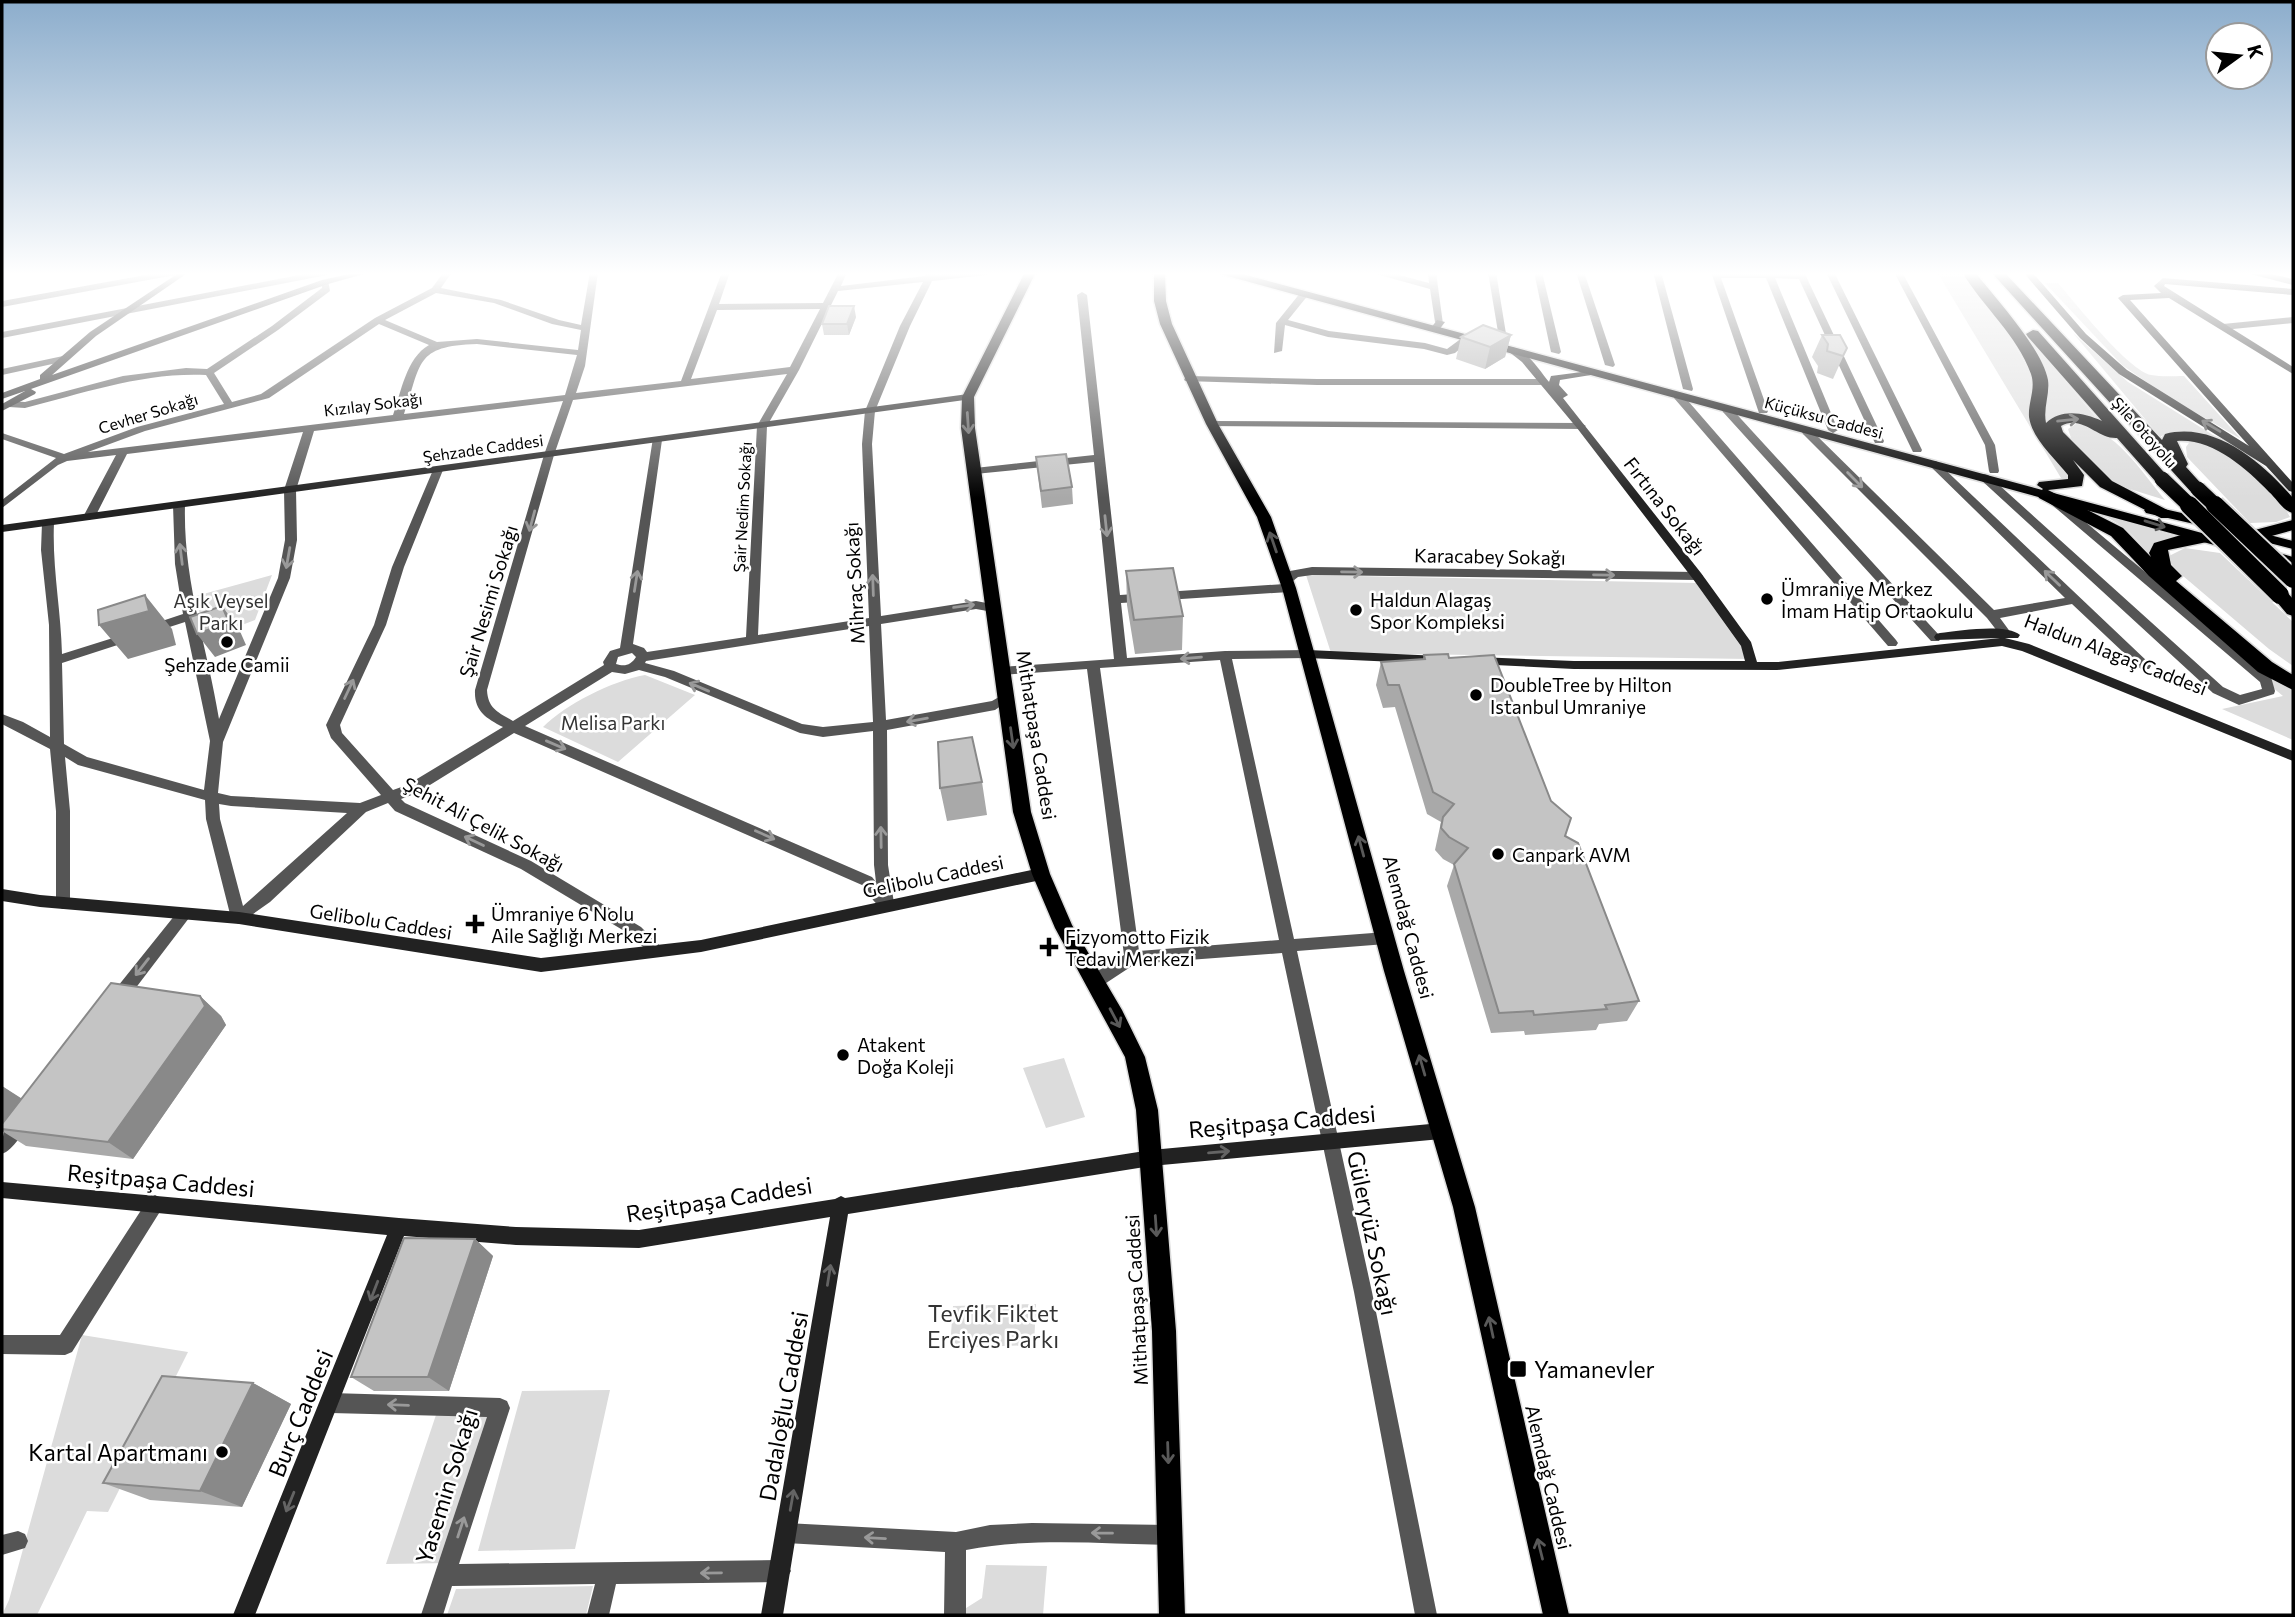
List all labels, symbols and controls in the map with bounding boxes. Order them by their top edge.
north arrow [2204,21,2274,91]
text: K [2243,42,2269,61]
street label: Cevher Sokağı [96,389,200,437]
street label: Kızılay Sokağı [323,389,423,419]
street label: Küçüksu Caddesi [1763,392,1885,442]
street label: Şile Otoyolu [2108,393,2182,471]
one-way arrow [962,411,975,434]
one-way arrow [2056,413,2079,426]
one-way arrow [2202,419,2222,433]
street label: Şehzade Caddesi [421,430,545,466]
street label: Şair Nedim Sokağı [729,441,755,573]
street label: Fırtına Sokağı [1620,452,1710,560]
one-way arrow [1846,472,1863,489]
one-way arrow [524,509,537,531]
one-way arrow [1100,514,1113,537]
one-way arrow [2144,519,2166,532]
street label: Mihraç Sokağı [839,521,869,645]
street label: Şair Nesimi Sokağı [454,522,522,680]
one-way arrow [1266,531,1278,553]
street label: Karacabey Sokağı [1414,543,1566,569]
one-way arrow [174,544,187,566]
one-way arrow [281,546,294,569]
one-way arrow [1340,565,1363,579]
one-way arrow [1592,568,1615,582]
one-way arrow [630,570,643,593]
one-way arrow [2044,570,2061,587]
one-way arrow [867,574,880,597]
place label: Ümraniye Merkez İmam Hatip Ortaokulu [1781,577,1973,622]
place label: Haldun Alagaş Spor Kompleksi [1370,588,1505,633]
park label: Aşık Veysel Parkı [173,589,269,634]
marker: Ümraniye Merkez İmam Hatip Ortaokulu [1759,591,1775,607]
one-way arrow [953,600,975,613]
marker: Haldun Alagaş Spor Kompleksi [1348,602,1364,618]
street label: Haldun Alagaş Caddesi [2021,609,2211,699]
marker: Şehzade Camii [219,634,235,650]
street label: Mithatpaşa Caddesi [1012,649,1062,821]
one-way arrow [1180,652,1203,665]
place label: Şehzade Camii [164,653,290,676]
place label: DoubleTree by Hilton Istanbul Umraniye [1490,673,1672,718]
one-way arrow [343,679,356,700]
one-way arrow [689,679,710,692]
marker: DoubleTree by Hilton Istanbul Umraniye [1468,687,1484,703]
park label: Melisa Parkı [561,711,665,734]
one-way arrow [906,713,929,727]
one-way arrow [1006,727,1019,749]
one-way arrow [544,739,566,752]
street label: Şehit Ali Çelik Sokağı [399,772,569,876]
one-way arrow [874,826,887,849]
one-way arrow [753,829,775,842]
one-way arrow [464,834,485,847]
one-way arrow [1354,835,1367,858]
place label: Canpark AVM [1512,843,1631,866]
marker: Canpark AVM [1490,846,1506,862]
street label: Gelibolu Caddesi [860,850,1006,902]
street label: Alemdağ Caddesi [1379,853,1439,1001]
street label: Gelibolu Caddesi [308,898,454,944]
place label: Ümraniye 6 Nolu Aile Sağlığı Merkezi [491,902,657,947]
marker: Ümraniye 6 Nolu Aile Sağlığı Merkezi [465,914,485,934]
place label: Fizyomotto Fizik Tedavi Merkezi [1065,925,1210,970]
marker: Fizyomotto Fizik Tedavi Merkezi [1039,937,1059,957]
one-way arrow [134,958,149,976]
one-way arrow [1108,1007,1122,1027]
place label: Atakent Doğa Koleji [857,1033,954,1078]
marker: Atakent Doğa Koleji [835,1047,851,1063]
one-way arrow [1415,1054,1428,1076]
street label: Reşitpaşa Caddesi [1187,1099,1377,1143]
one-way arrow [1207,1145,1229,1158]
street label: Güleryüz Sokağı [1342,1148,1404,1318]
street label: Reşitpaşa Caddesi [66,1158,256,1202]
street label: Reşitpaşa Caddesi [624,1170,814,1228]
street label: Mithatpaşa Caddesi [1120,1214,1152,1386]
one-way arrow [1150,1214,1163,1237]
one-way arrow [823,1264,836,1287]
one-way arrow [367,1280,379,1302]
park label: Tevfik Fiktet Erciyes Parkı [927,1299,1059,1353]
street label: Dadaloğlu Caddesi [753,1309,813,1503]
one-way arrow [1484,1316,1498,1339]
street label: Burç Caddesi [262,1345,338,1481]
place label: Yamanevler [1534,1355,1655,1383]
marker: Yamanevler [1508,1359,1528,1379]
one-way arrow [387,1398,410,1411]
street label: Alemdağ Caddesi [1521,1402,1577,1552]
street label: Yasemin Sokağı [409,1405,483,1567]
place label: Kartal Apartmanı [28,1438,208,1466]
one-way arrow [1161,1441,1174,1464]
marker: Kartal Apartmanı [214,1444,230,1460]
one-way arrow [786,1489,799,1512]
one-way arrow [283,1491,296,1513]
one-way arrow [456,1517,468,1539]
one-way arrow [1091,1527,1114,1540]
one-way arrow [864,1531,887,1544]
one-way arrow [1532,1538,1546,1561]
one-way arrow [700,1566,723,1579]

